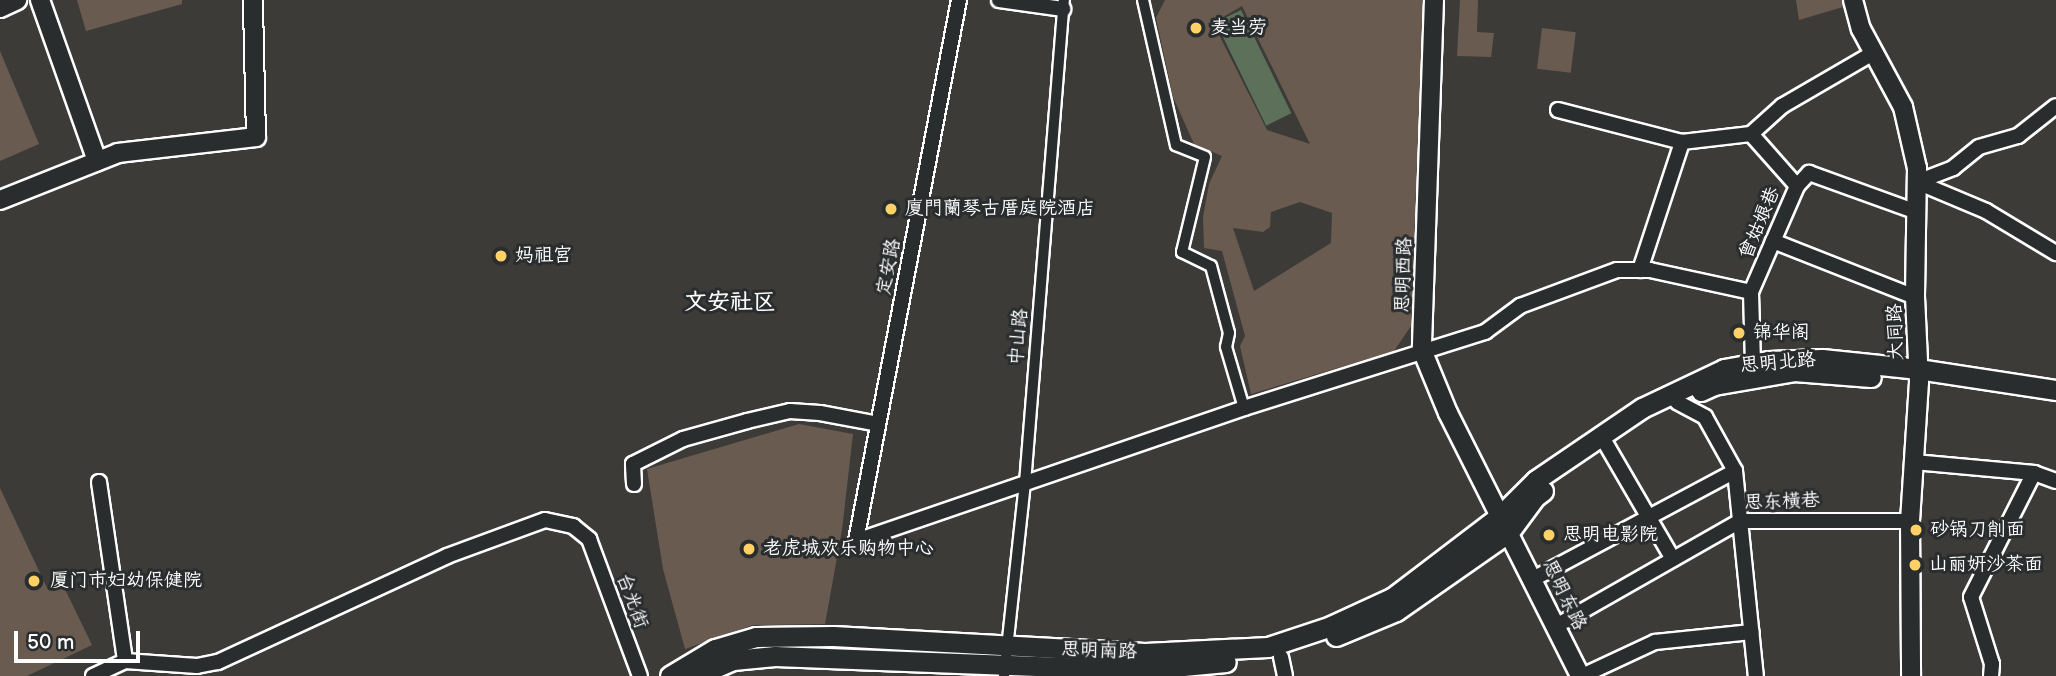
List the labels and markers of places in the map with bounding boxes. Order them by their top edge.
place label: 麦当劳 [1210,17,1267,39]
marker: 麦当劳 [1188,20,1204,36]
place label: 廈門蘭琴古厝庭院酒店 [905,198,1095,220]
marker: 廈門蘭琴古厝庭院酒店 [883,201,899,217]
place label: 妈祖宫 [515,245,572,267]
marker: 妈祖宫 [493,248,509,264]
place label: 锦华阁 [1753,322,1810,344]
marker: 锦华阁 [1731,325,1747,341]
place label: 砂锅刀削面 [1930,519,2025,541]
marker: 砂锅刀削面 [1908,522,1924,538]
place label: 思明电影院 [1563,524,1658,546]
marker: 思明电影院 [1541,527,1557,543]
place label: 老虎城欢乐购物中心 [763,538,934,560]
marker: 老虎城欢乐购物中心 [741,541,757,557]
place label: 山丽妍沙茶面 [1929,554,2043,576]
marker: 山丽妍沙茶面 [1907,557,1923,573]
place label: 厦门市妇幼保健院 [50,570,202,592]
marker: 厦门市妇幼保健院 [24,571,44,591]

